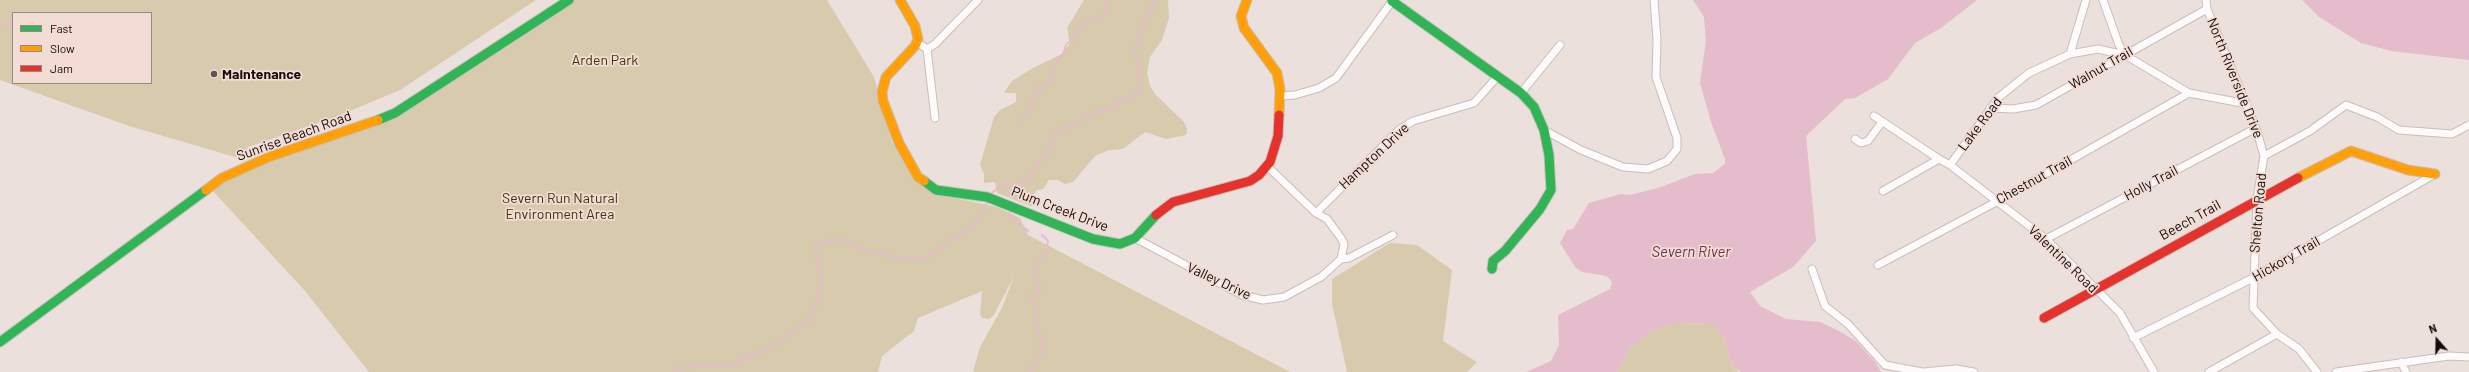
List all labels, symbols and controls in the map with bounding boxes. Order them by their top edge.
legend [12,12,152,84]
street label: North Riverside Drive [2203,15,2267,141]
text: Fast [50,21,73,35]
text: Slow [50,41,75,55]
street label: Walnut Trail [2066,43,2136,93]
park label: Arden Park [572,52,638,68]
text: Jam [50,61,73,75]
place label: Maintenance [222,66,301,82]
marker: Maintenance [209,69,219,79]
street label: Lake Road [1954,94,2006,154]
street label: Sunrise Beach Road [234,107,354,165]
street label: Hampton Drive [1335,119,1413,193]
street label: Chestnut Trail [1993,152,2075,208]
street label: Holly Trail [2121,162,2181,204]
street label: Shelton Road [2246,172,2270,254]
street label: Plum Creek Drive [1009,183,1111,235]
park label: Severn Run Natural Environment Area [502,190,618,222]
street label: Beech Trail [2156,196,2224,244]
street label: Valentine Road [2025,222,2101,296]
street label: Hickory Trail [2249,233,2323,285]
water label: Severn River [1652,243,1730,261]
street label: Valley Drive [1184,259,1254,303]
north arrow [2417,320,2457,360]
text: N [2427,321,2438,336]

